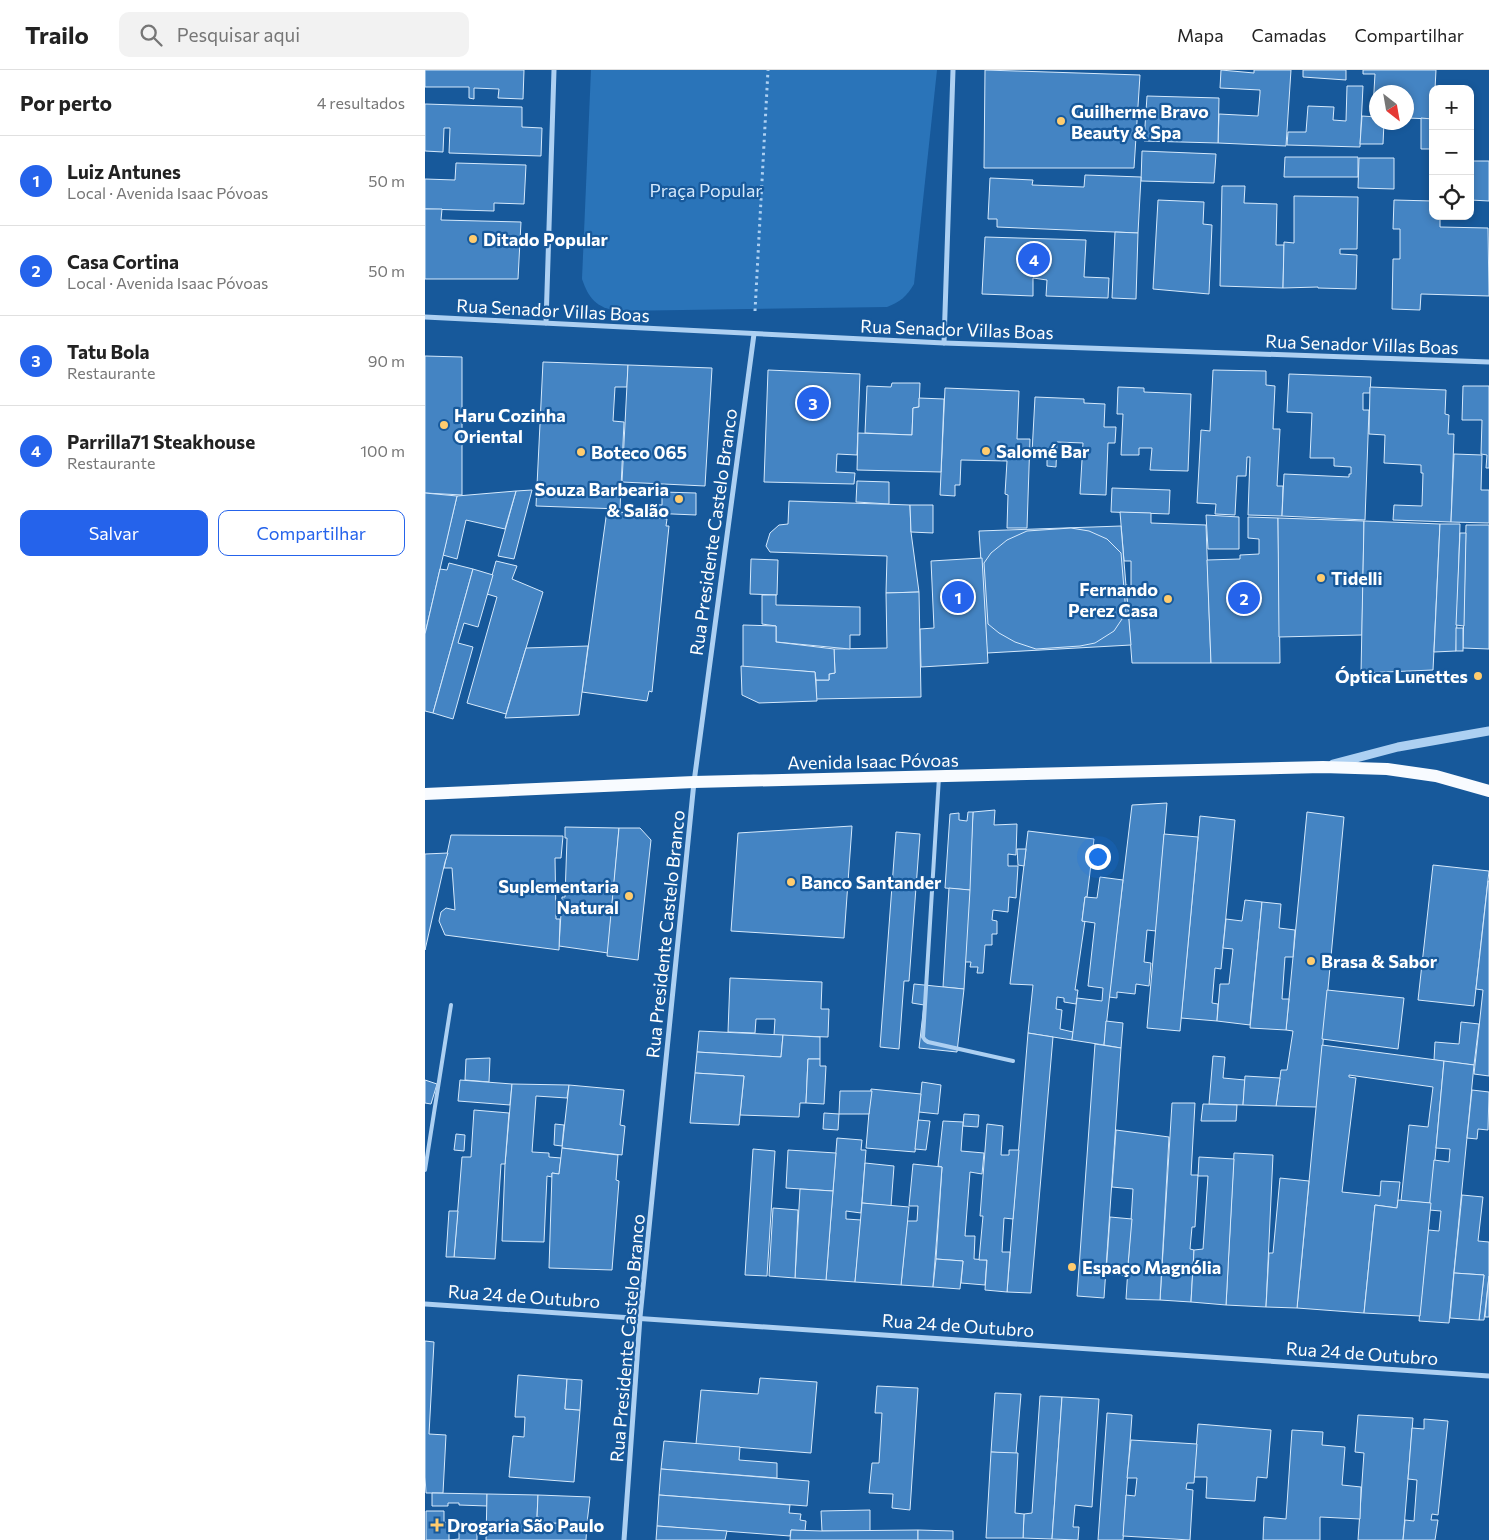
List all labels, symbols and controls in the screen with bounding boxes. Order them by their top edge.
search box [119,12,469,57]
text: Trailo [25,20,89,49]
icon: search [137,21,165,49]
text: Pesquisar aqui [177,23,300,46]
text: Mapa [1177,24,1224,46]
text: Camadas [1252,24,1326,46]
text: Compartilhar [1354,24,1464,46]
north arrow [1369,85,1414,130]
map controls [1429,85,1474,220]
button: + [1429,85,1474,130]
text: Por perto [20,90,112,115]
text: 4 resultados [317,93,405,112]
place label: Guilherme Bravo Beauty & Spa [1071,100,1209,143]
marker: Guilherme Bravo Beauty & Spa [1055,115,1067,127]
button: − [1429,130,1474,175]
text: Luiz Antunes [67,160,181,183]
text: 1 [32,171,40,190]
text: 50 m [368,171,405,190]
button: locate [1429,175,1474,220]
park label: Praça Popular [649,179,763,201]
text: Local · Avenida Isaac Póvoas [67,183,268,202]
place label: Ditado Popular [483,228,609,250]
marker: Ditado Popular [467,233,479,245]
pin: 4 [1018,240,1050,278]
text: Casa Cortina [67,250,179,273]
text: 2 [31,261,41,280]
text: 50 m [368,261,405,280]
text: Local · Avenida Isaac Póvoas [67,273,268,292]
street label: Rua Senador Villas Boas [456,294,650,326]
street label: Rua Senador Villas Boas [860,315,1054,343]
street label: Rua Senador Villas Boas [1265,330,1459,358]
text: Tatu Bola [67,340,150,363]
text: 3 [31,351,41,370]
text: 90 m [368,351,405,370]
text: Restaurante [67,363,155,382]
pin: 3 [797,384,829,422]
place label: Haru Cozinha Oriental [454,404,566,447]
street label: Rua Presidente Castelo Branco [685,407,741,657]
marker: Haru Cozinha Oriental [438,419,450,431]
text: Parrilla71 Steakhouse [67,430,255,453]
place label: Salomé Bar [996,440,1090,462]
text: 4 [31,441,41,460]
text: 100 m [360,441,405,460]
place label: Boteco 065 [591,441,687,463]
marker: Salomé Bar [980,445,992,457]
marker: Boteco 065 [575,446,587,458]
text: Restaurante [67,453,155,472]
place label: Souza Barbearia & Salão [535,478,669,521]
marker: Souza Barbearia & Salão [673,493,685,505]
button: Salvar [20,510,208,556]
button: Compartilhar [218,510,405,556]
place label: Tidelli [1331,567,1382,589]
marker: Tidelli [1315,572,1327,584]
pin: 1 [942,578,974,616]
place label: Fernando Perez Casa [1068,578,1158,621]
pin: 2 [1228,579,1260,617]
marker: Fernando Perez Casa [1162,593,1174,605]
place label: Óptica Lunettes [1335,665,1468,687]
marker: Óptica Lunettes [1472,670,1484,682]
street label: Avenida Isaac Póvoas [787,749,959,773]
street label: Rua Presidente Castelo Branco [641,809,689,1059]
your location [1085,844,1111,870]
place label: Banco Santander [801,871,942,893]
place label: Suplementaria Natural [498,875,619,918]
marker: Banco Santander [785,876,797,888]
marker: Suplementaria Natural [623,890,635,902]
place label: Brasa & Sabor [1321,950,1438,972]
marker: Brasa & Sabor [1305,955,1317,967]
street label: Rua Presidente Castelo Branco [605,1213,649,1463]
place label: Espaço Magnólia [1082,1256,1221,1278]
marker: Espaço Magnólia [1066,1261,1078,1273]
street label: Rua 24 de Outubro [447,1280,601,1312]
street label: Rua 24 de Outubro [881,1309,1035,1341]
street label: Rua 24 de Outubro [1285,1337,1439,1369]
place label: Drogaria São Paulo [447,1514,605,1536]
marker: Drogaria São Paulo [431,1519,443,1531]

